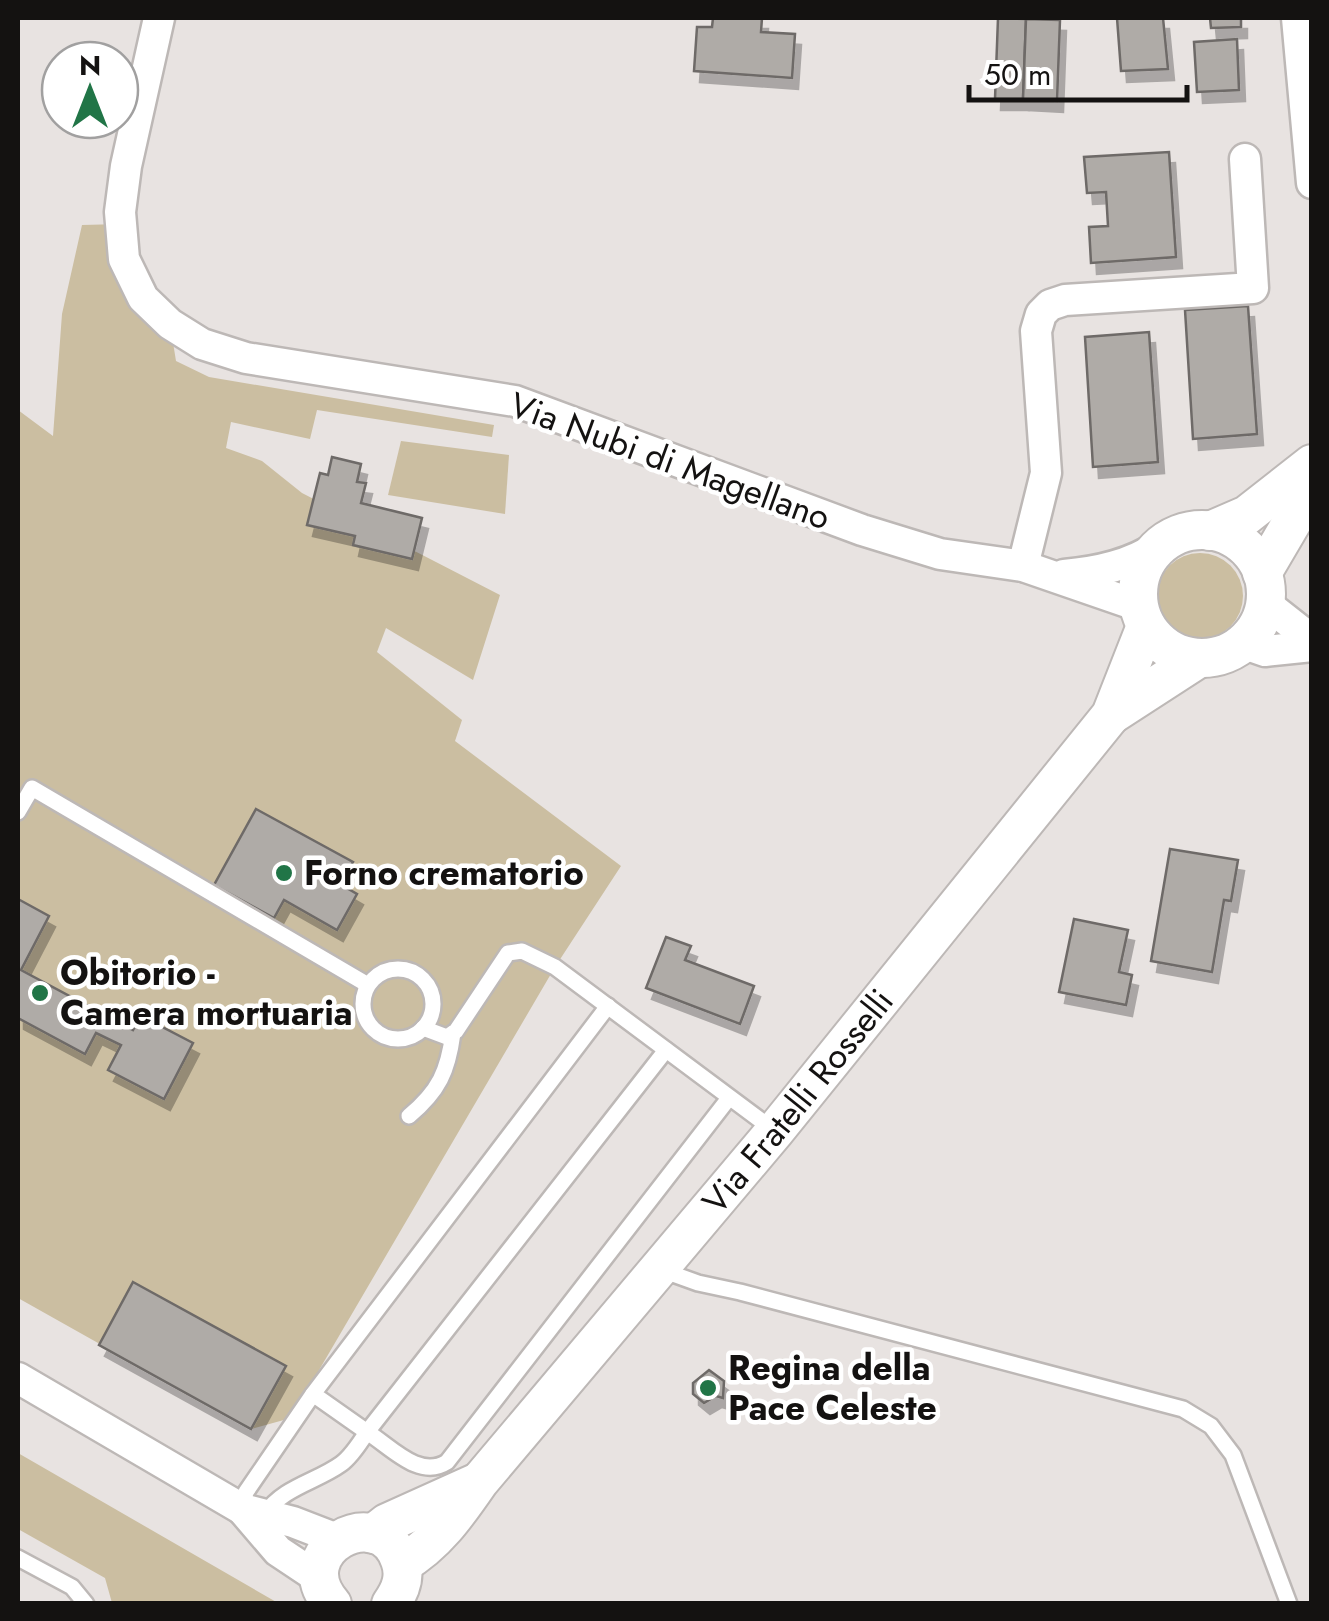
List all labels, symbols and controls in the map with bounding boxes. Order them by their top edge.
north arrow [40,40,140,140]
scale bar [969,40,1186,102]
text: N [79,45,101,86]
text: 50 m [984,53,1051,96]
street label: Via Nubi di Magellano [503,380,837,542]
place label: Forno crematorio [304,848,584,898]
marker: Forno crematorio [273,862,295,884]
place label: Obitorio - Camera mortuaria [60,948,353,1038]
street label: Via Fratelli Rosselli [690,978,905,1225]
marker: Obitorio - Camera mortuaria [29,982,51,1004]
place label: Regina della Pace Celeste [728,1343,937,1433]
marker: Regina della Pace Celeste [697,1377,719,1399]

